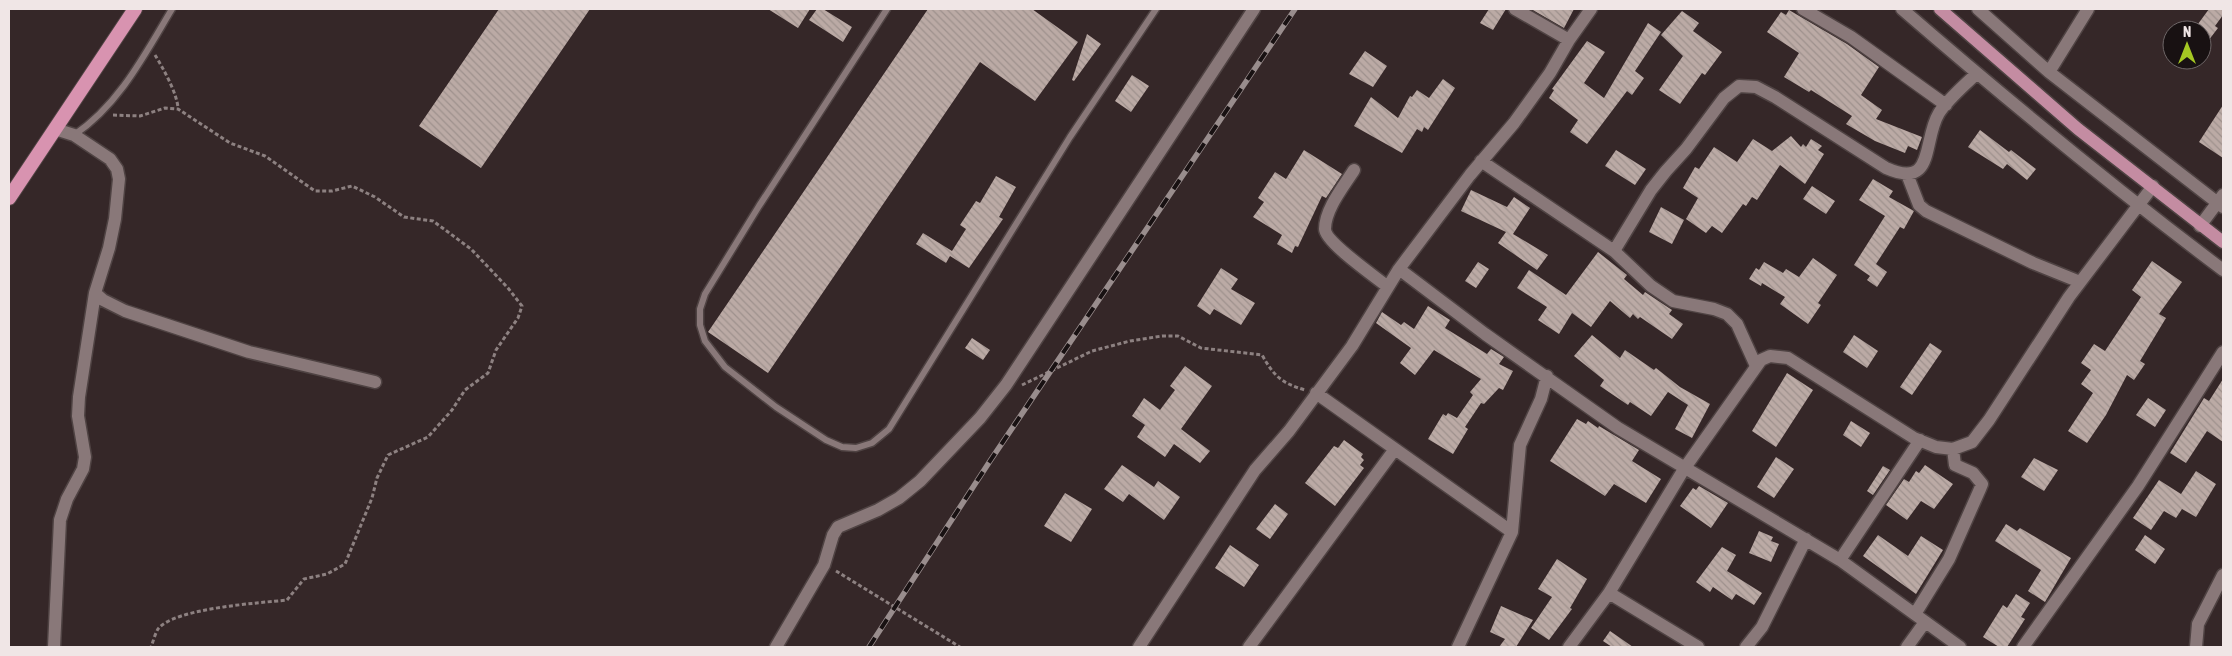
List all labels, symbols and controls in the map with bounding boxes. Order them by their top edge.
north arrow [2162,20,2212,70]
text: N [2183,24,2191,40]

